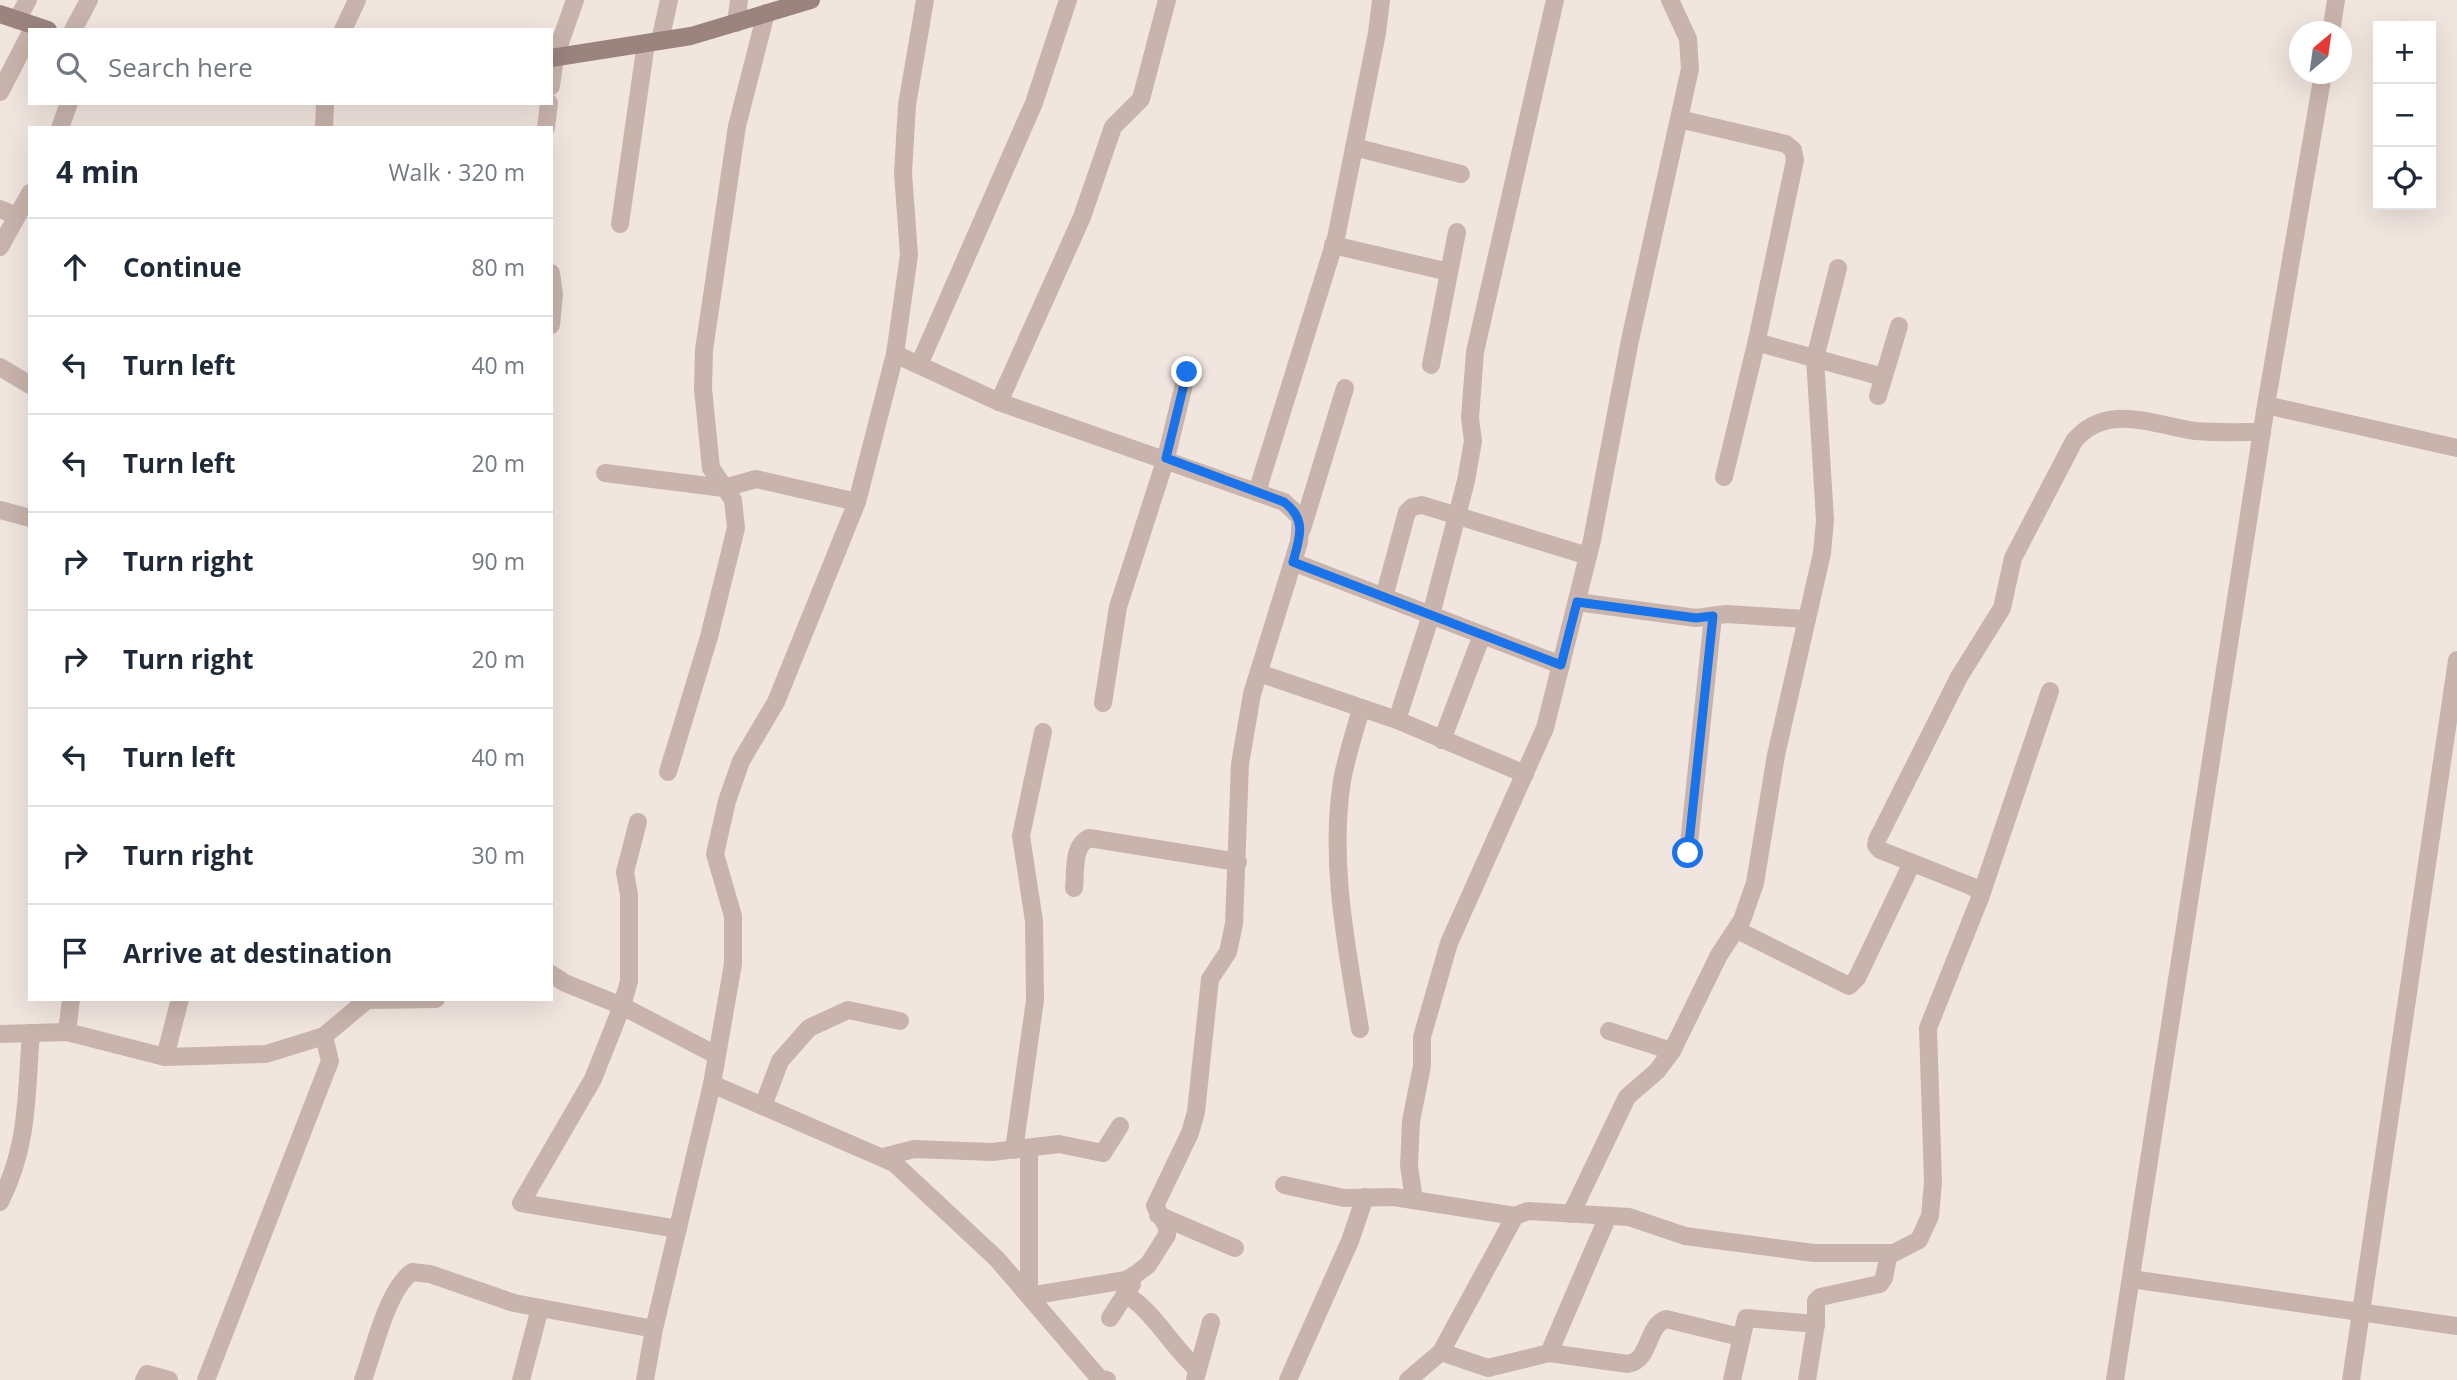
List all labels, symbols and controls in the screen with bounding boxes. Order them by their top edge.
north arrow [2289,21,2352,84]
map controls [2373,21,2436,210]
button: + [2373,21,2436,84]
search box [28,28,553,105]
icon: search [52,48,90,86]
text: Search here [108,49,253,85]
button: − [2373,84,2436,147]
button: locate [2373,147,2436,210]
text: 4 min [56,151,139,192]
text: Walk · 320 m [388,156,525,188]
icon: ahead [56,248,94,286]
text: Continue [123,249,242,285]
text: 80 m [471,251,525,283]
icon: left [56,346,94,384]
text: Turn left [123,347,235,383]
text: 40 m [471,349,525,381]
route end [1171,356,1202,387]
icon: left [56,444,94,482]
text: Turn left [123,445,235,481]
text: 20 m [471,447,525,479]
icon: right [56,542,94,580]
text: Turn right [123,543,254,579]
text: 90 m [471,545,525,577]
icon: right [56,640,94,678]
text: Turn right [123,641,254,677]
text: 20 m [471,643,525,675]
icon: left [56,738,94,776]
text: Turn left [123,739,235,775]
text: 40 m [471,741,525,773]
icon: right [56,836,94,874]
text: Turn right [123,837,254,873]
route start [1672,837,1703,868]
text: 30 m [471,839,525,871]
icon: arrive [56,934,94,972]
text: Arrive at destination [123,935,392,971]

